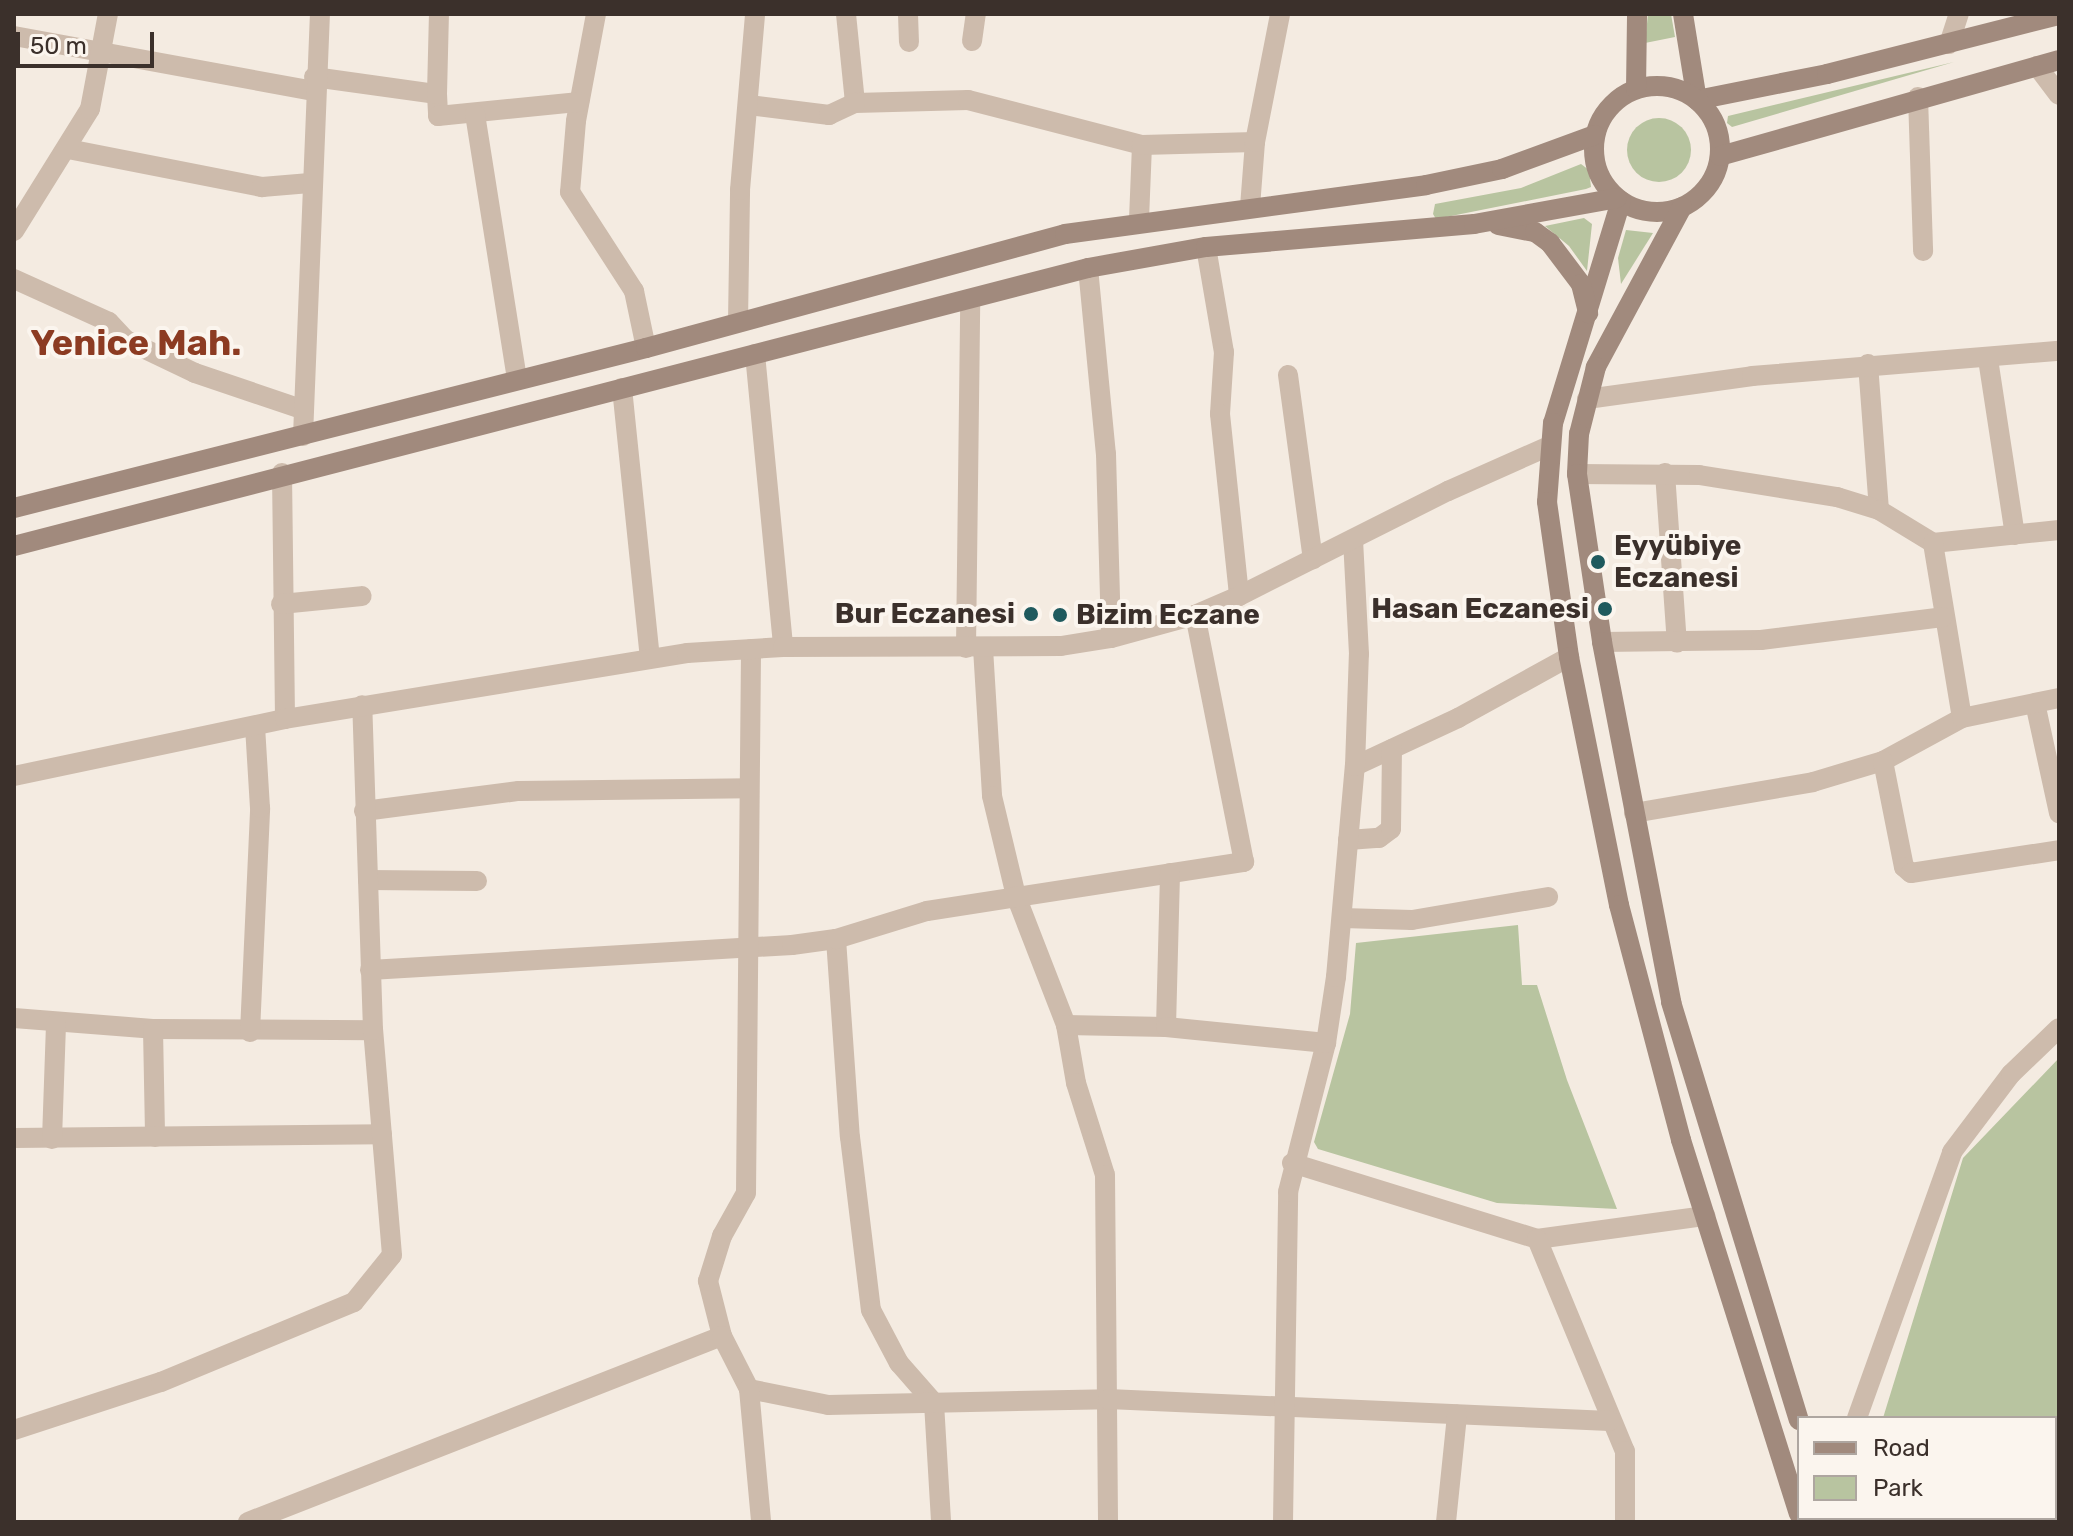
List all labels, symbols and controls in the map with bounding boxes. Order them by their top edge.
scale bar [20,16,158,66]
text: 50 m [30,32,87,60]
district label: Yenice Mah. [30,321,242,365]
place label: Eyyübiye Eczanesi [1614,529,1741,595]
marker: Eyyübiye Eczanesi [1589,553,1607,571]
place label: Hasan Eczanesi [1371,592,1589,626]
place label: Bur Eczanesi [834,597,1015,631]
place label: Bizim Eczane [1076,598,1260,632]
marker: Hasan Eczanesi [1596,600,1614,618]
marker: Bur Eczanesi [1022,605,1040,623]
marker: Bizim Eczane [1051,606,1069,624]
legend [1797,1416,2057,1520]
text: Road [1873,1434,1930,1462]
text: Park [1873,1474,1923,1502]

